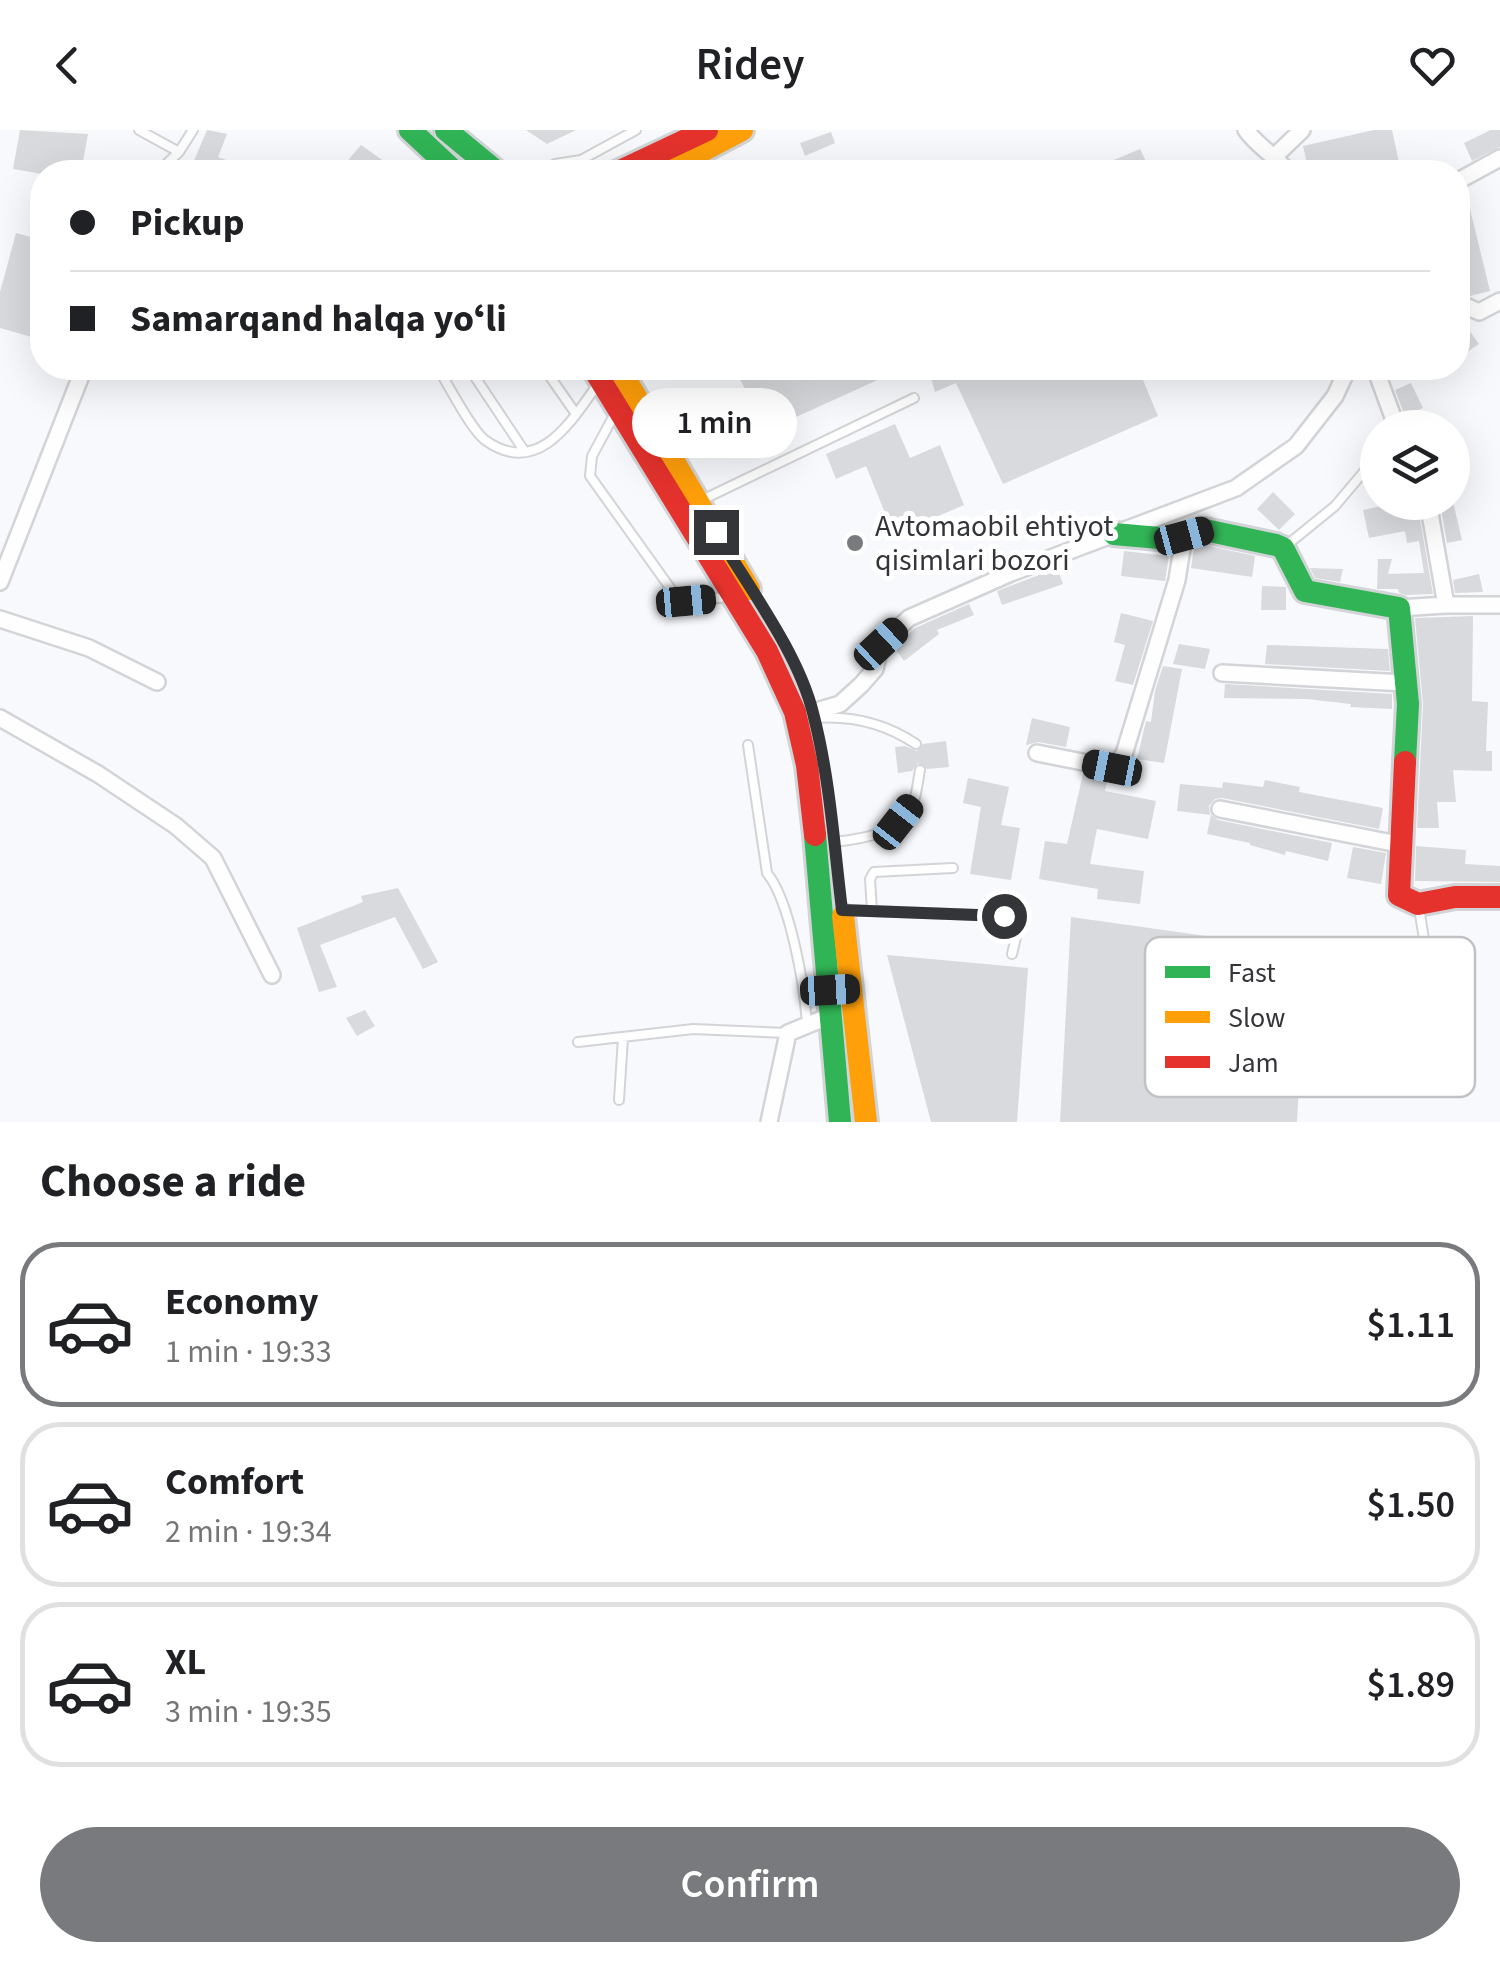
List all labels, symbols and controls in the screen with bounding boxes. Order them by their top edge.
text: Ridey [696,33,804,97]
icon: back [40,38,95,93]
icon: heart [1405,38,1460,93]
text: Pickup [130,196,244,250]
text: Samarqand halqa yoʻli [130,292,507,346]
callout: 1 min [634,387,798,457]
text: 1 min [676,400,753,446]
map controls [1360,410,1470,520]
button: layers [1360,410,1470,520]
place label: Avtomaobil ehtiyot qisimlari bozori [875,505,1113,582]
route end [694,510,739,555]
car [1151,514,1217,558]
marker: Avtomaobil ehtiyot qisimlari bozori [844,532,866,554]
car [655,583,717,619]
car [849,613,913,675]
car [1080,748,1144,788]
car [868,789,928,855]
route start [982,894,1027,939]
legend [1145,937,1475,1097]
text: Fast [1228,953,1276,993]
car [799,973,861,1007]
text: Slow [1228,998,1285,1038]
text: Jam [1228,1043,1279,1083]
text: Choose a ride [40,1150,306,1214]
text: Economy [165,1275,318,1329]
icon: car [45,1280,135,1370]
text: $1.11 [1367,1298,1455,1352]
text: 1 min · 19:33 [165,1329,332,1375]
text: Comfort [165,1455,304,1509]
icon: car [45,1460,135,1550]
text: $1.50 [1367,1478,1455,1532]
text: 2 min · 19:34 [165,1509,332,1555]
text: XL [165,1635,206,1689]
icon: car [45,1640,135,1730]
text: $1.89 [1367,1658,1455,1712]
text: 3 min · 19:35 [165,1689,332,1735]
button: Confirm [40,1827,1460,1942]

